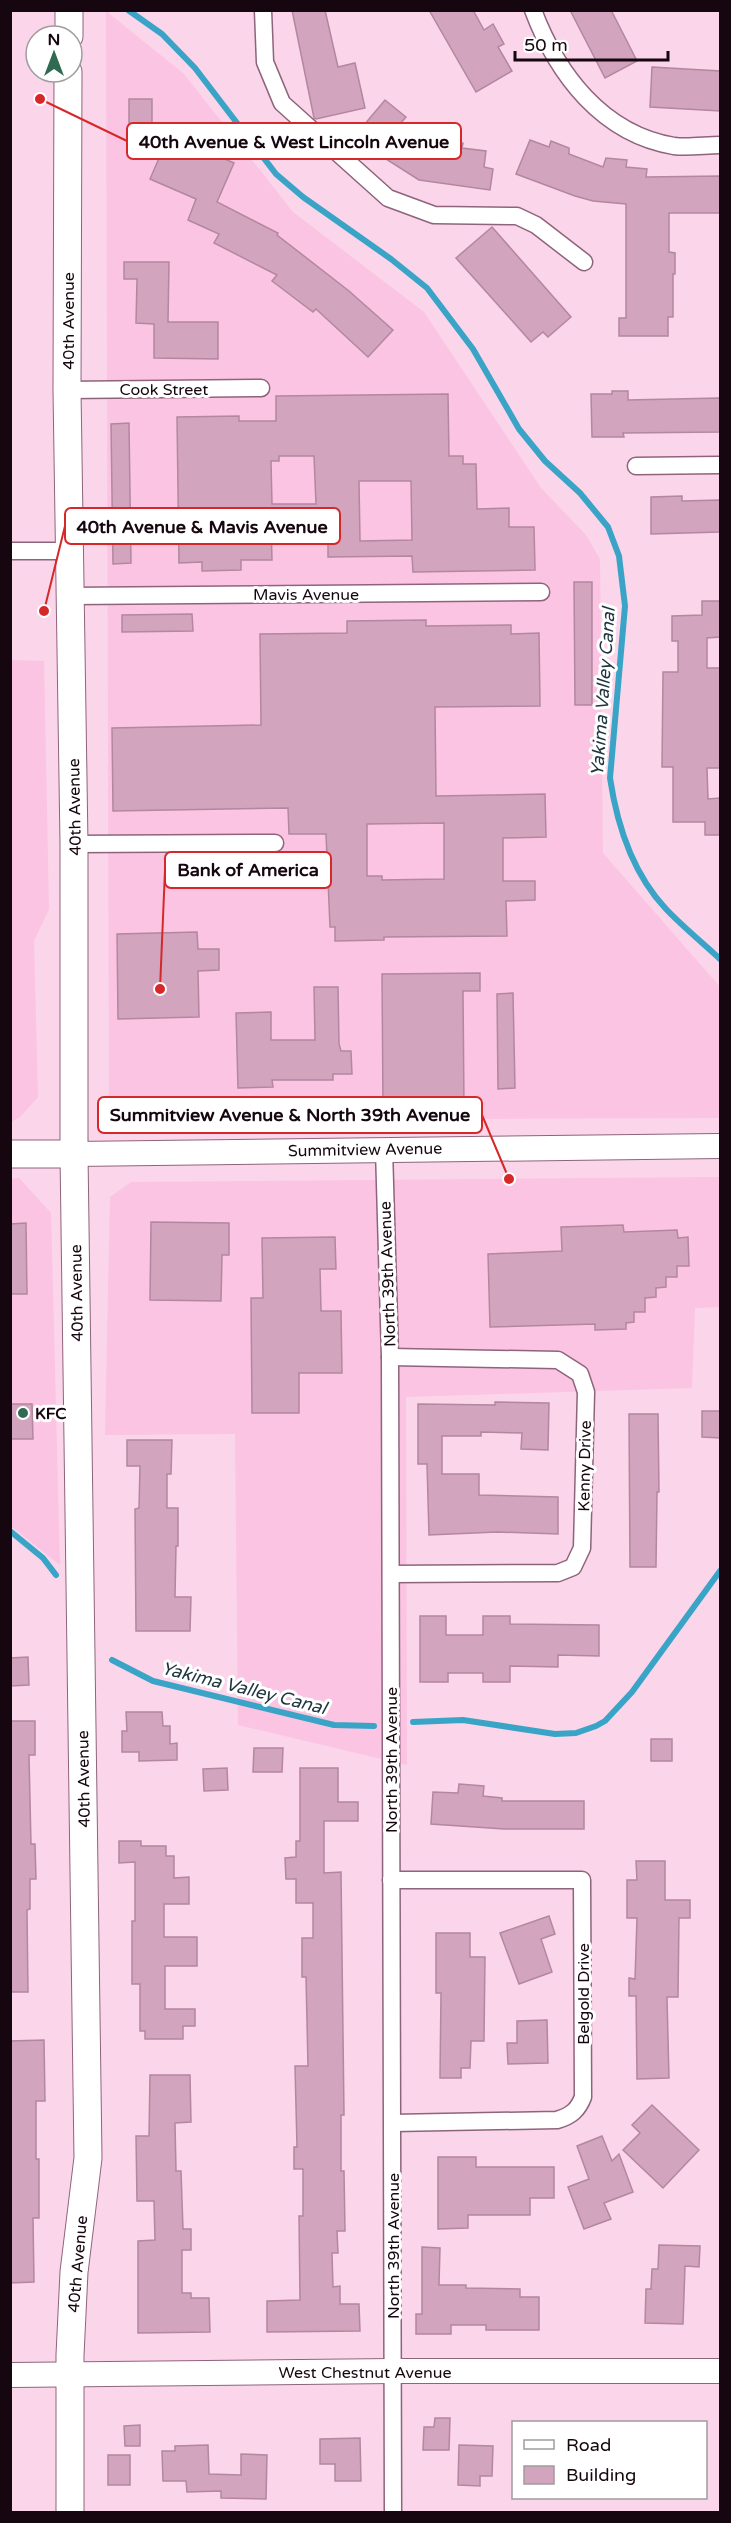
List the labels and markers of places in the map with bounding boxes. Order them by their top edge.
callout: 40th Avenue & West Lincoln Avenue [127,123,461,159]
callout: 40th Avenue & Mavis Avenue [65,508,340,544]
callout: Bank of America [165,852,331,888]
callout: Summitview Avenue & North 39th Avenue [98,1097,482,1133]
place label: KFC [35,1404,66,1424]
marker: KFC [16,1406,30,1420]

